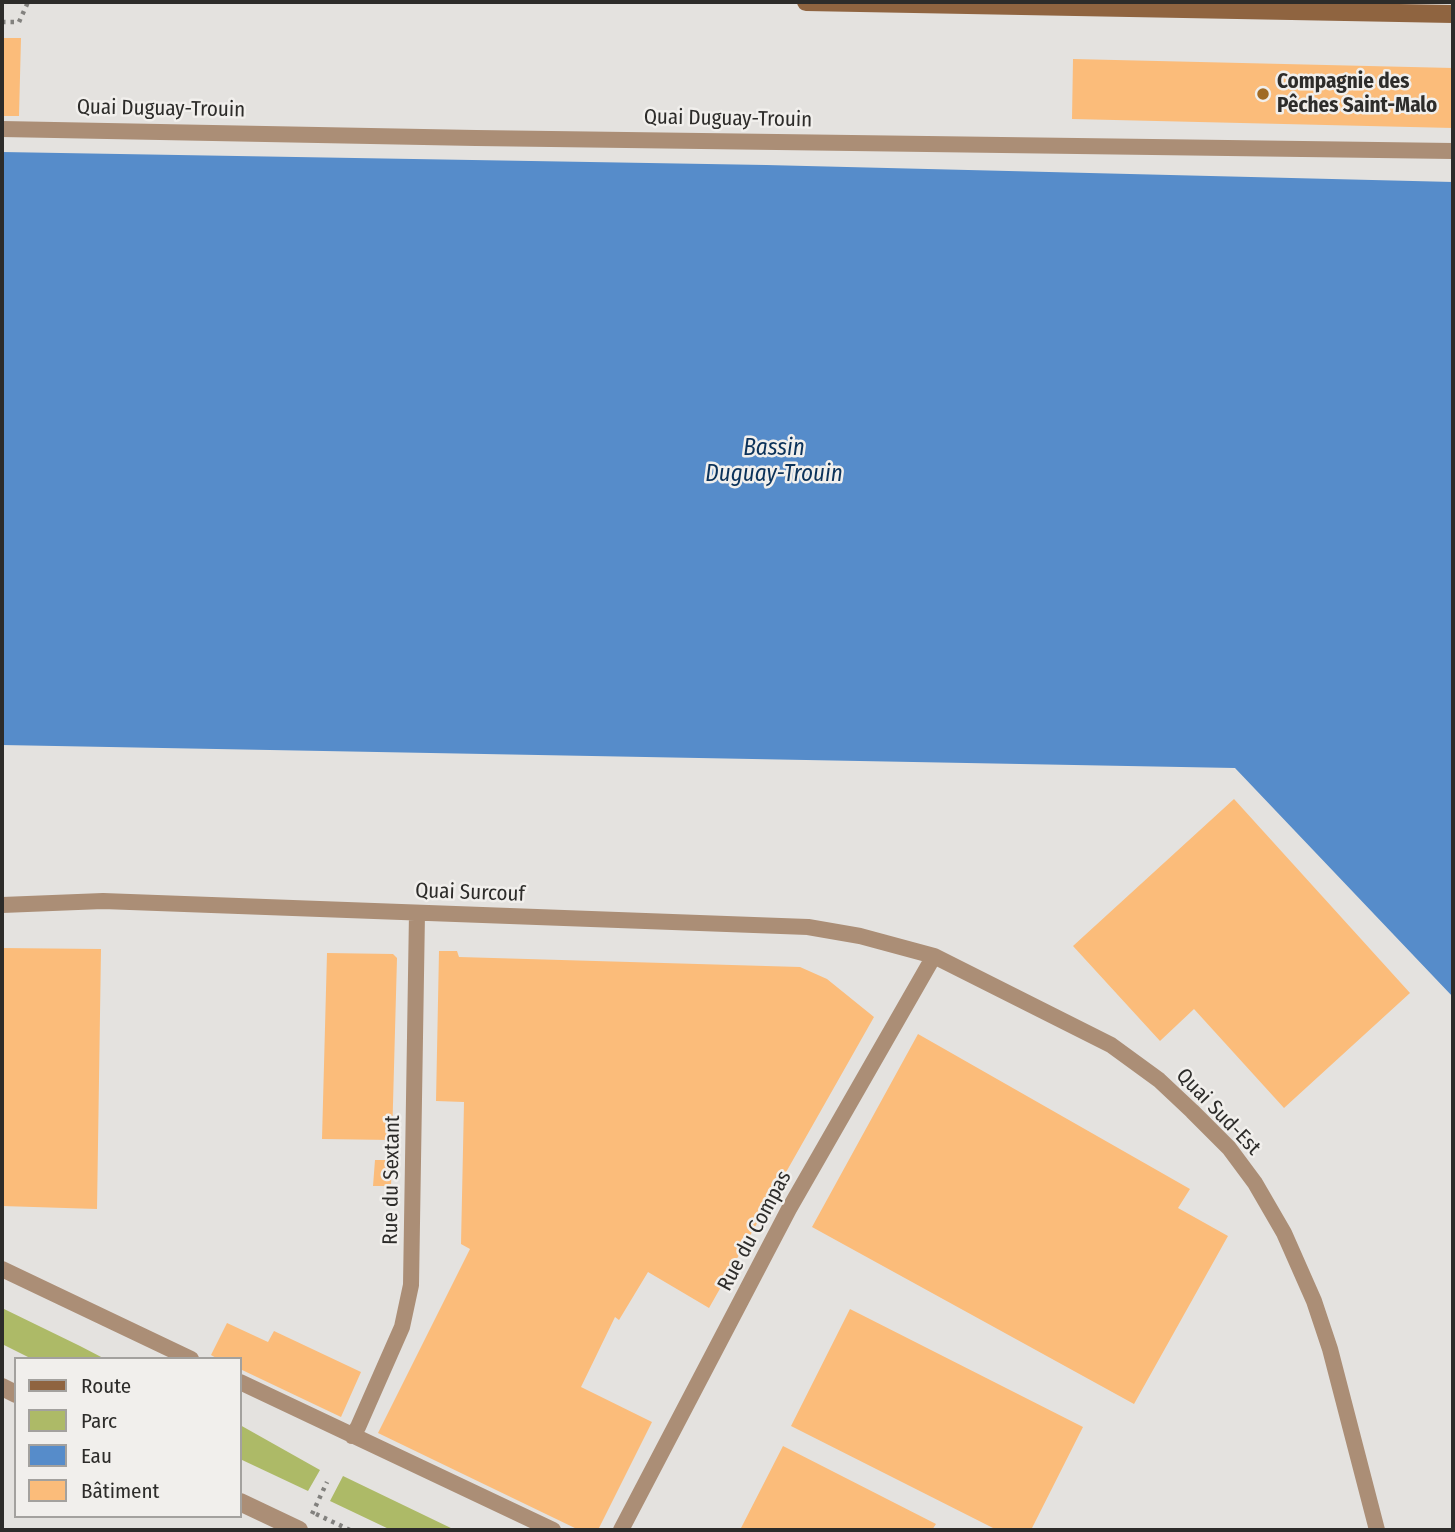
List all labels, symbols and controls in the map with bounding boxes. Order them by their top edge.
place label: Compagnie des Pêches Saint-Malo [1277,69,1437,119]
marker: Compagnie des Pêches Saint-Malo [1255,86,1271,102]
street label: Quai Duguay-Trouin [77,95,245,123]
street label: Quai Duguay-Trouin [644,105,812,133]
water label: Bassin Duguay-Trouin [705,435,843,489]
street label: Quai Surcouf [415,878,525,908]
street label: Quai Sud-Est [1170,1063,1266,1161]
street label: Rue du Sextant [378,1115,406,1245]
street label: Rue du Compas [713,1167,797,1295]
legend [14,1357,242,1518]
text: Route [81,1373,131,1399]
text: Parc [81,1408,117,1434]
text: Eau [81,1443,112,1469]
text: Bâtiment [81,1478,159,1504]

